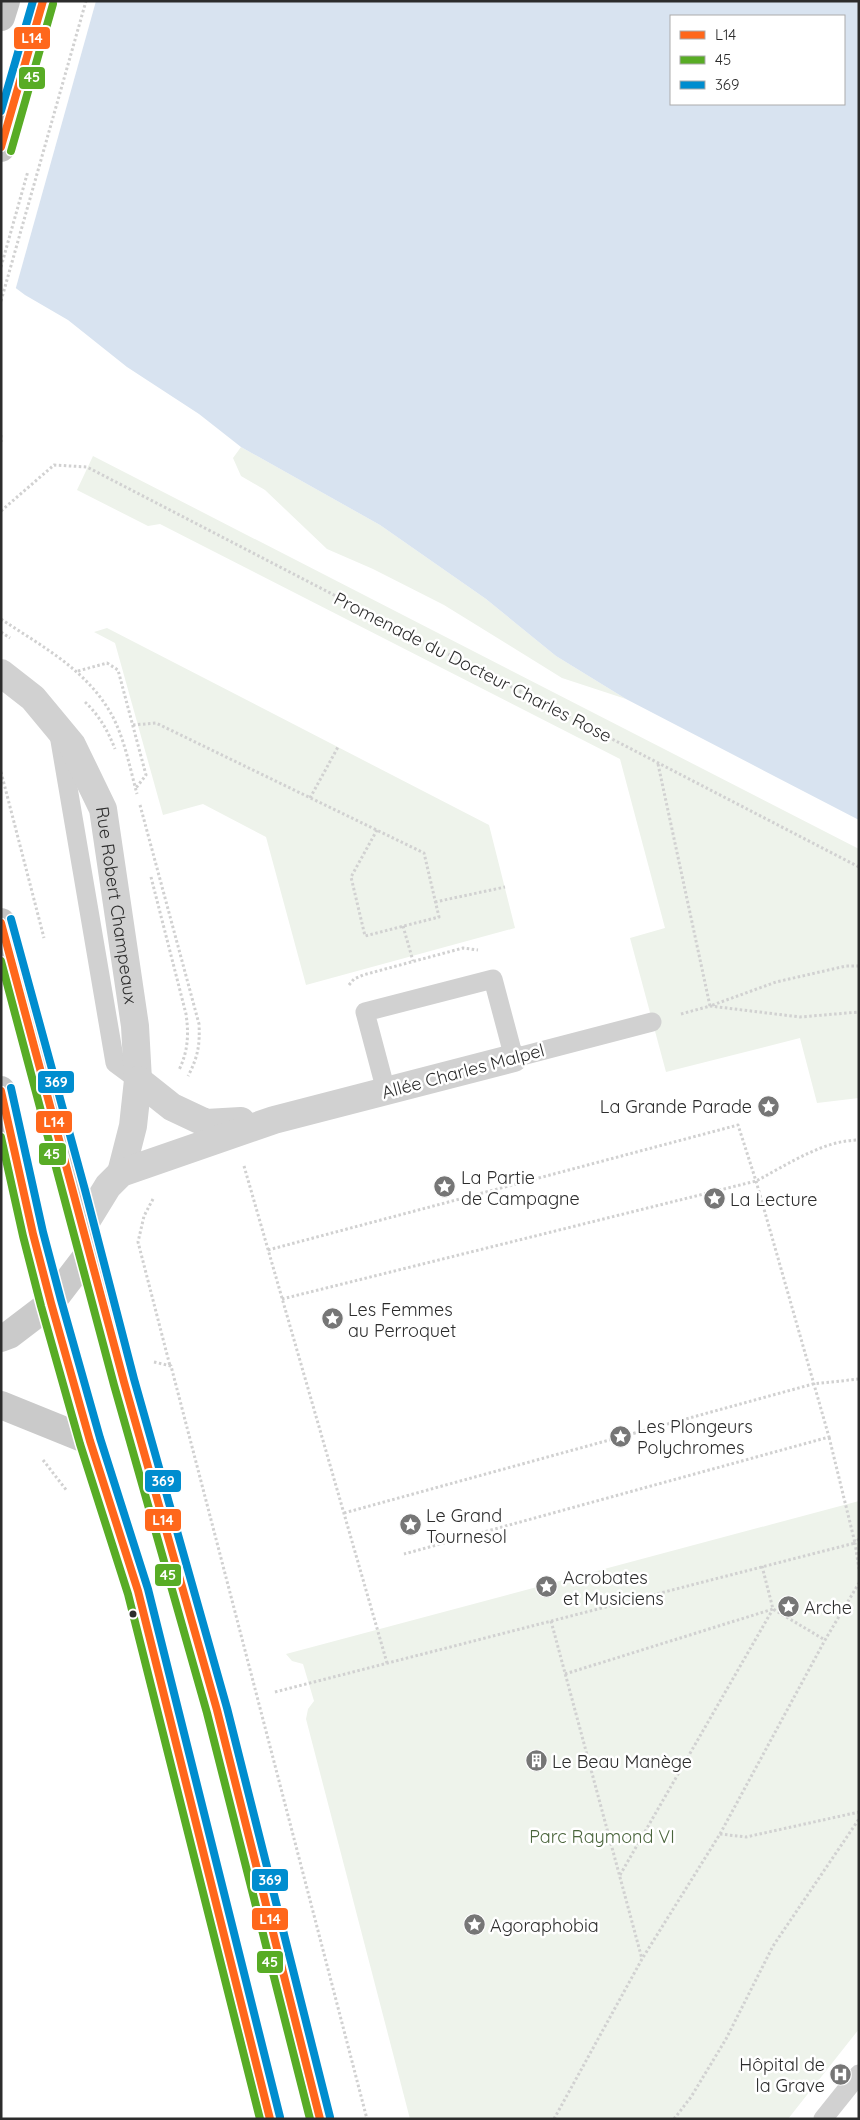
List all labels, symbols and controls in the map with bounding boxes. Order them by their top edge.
legend [670,15,845,105]
text: L14 [715,25,736,44]
line badge: L14 [13,26,51,50]
text: L14 [21,29,43,47]
text: 45 [715,50,731,69]
line badge: 45 [18,66,46,90]
text: 45 [24,68,40,86]
text: 369 [715,75,739,94]
street label: Promenade du Docteur Charles Rose [330,587,616,747]
street label: Rue Robert Champeaux [91,805,143,1006]
street label: Allée Charles Malpel [379,1038,547,1104]
line badge: 369 [37,1070,75,1094]
text: 369 [44,1073,68,1091]
place icon: La Grande Parade [756,1094,780,1118]
place label: La Grande Parade [600,1095,752,1118]
line badge: L14 [35,1110,73,1134]
text: L14 [43,1113,65,1131]
line badge: 45 [38,1142,67,1166]
text: 45 [44,1145,60,1163]
place label: La Partie de Campagne [461,1166,580,1210]
place icon: La Partie de Campagne [433,1175,457,1199]
place icon: La Lecture [702,1187,726,1211]
place label: La Lecture [730,1188,818,1211]
place label: Les Femmes au Perroquet [348,1298,456,1342]
place icon: Les Femmes au Perroquet [320,1307,344,1331]
place label: Les Plongeurs Polychromes [637,1415,753,1459]
place icon: Les Plongeurs Polychromes [609,1424,633,1448]
line badge: 369 [144,1469,182,1493]
text: 369 [151,1472,175,1490]
place label: Le Grand Tournesol [426,1504,507,1548]
line badge: L14 [144,1508,182,1532]
text: L14 [152,1511,174,1529]
place icon: Le Grand Tournesol [398,1513,422,1537]
line badge: 45 [154,1563,182,1587]
text: 45 [160,1566,176,1584]
place label: Acrobates et Musiciens [563,1566,664,1610]
place icon: Acrobates et Musiciens [535,1575,559,1599]
place icon: Arche [776,1595,800,1619]
place label: Arche [804,1596,852,1619]
unlabelled marker [128,1609,138,1619]
building icon: Le Beau Manège [524,1749,548,1773]
place label: Le Beau Manège [552,1750,692,1773]
park label: Parc Raymond VI [529,1825,675,1848]
line badge: 369 [251,1868,289,1892]
text: 369 [258,1871,282,1889]
line badge: L14 [251,1907,289,1931]
text: L14 [259,1910,281,1928]
place icon: Agoraphobia [462,1913,486,1937]
place label: Agoraphobia [490,1914,599,1937]
line badge: 45 [256,1950,284,1974]
text: 45 [262,1953,278,1971]
place label: Hôpital de la Grave [739,2053,825,2097]
hospital icon: Hôpital de la Grave [829,2062,853,2086]

